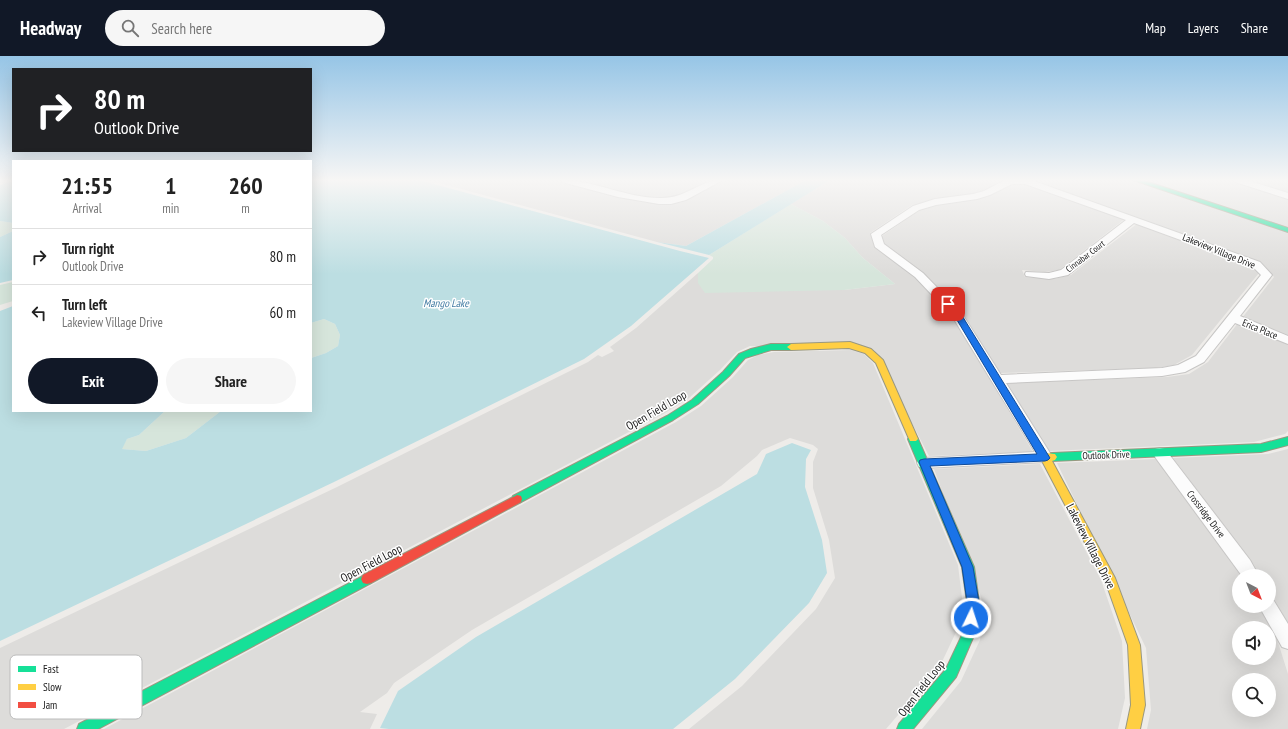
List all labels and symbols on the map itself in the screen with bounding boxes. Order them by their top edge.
street label: Lakeview Village Drive [1181,230,1257,272]
street label: Cinnabar Court [1063,237,1107,274]
pin [931,287,965,321]
water label: Mango Lake [423,296,470,310]
street label: Erica Place [1240,316,1280,342]
street label: Open Field Loop [623,387,689,433]
street label: Outlook Drive [1082,448,1130,462]
street label: Crossridge Drive [1184,488,1228,540]
street label: Lakeview Village Drive [1063,501,1119,591]
street label: Open Field Loop [338,540,404,586]
north arrow [1232,569,1276,613]
position arrow [950,597,992,639]
legend [10,655,142,719]
street label: Open Field Loop [894,657,948,719]
text: Fast [43,662,59,676]
text: Slow [43,680,62,694]
text: Jam [42,698,57,712]

